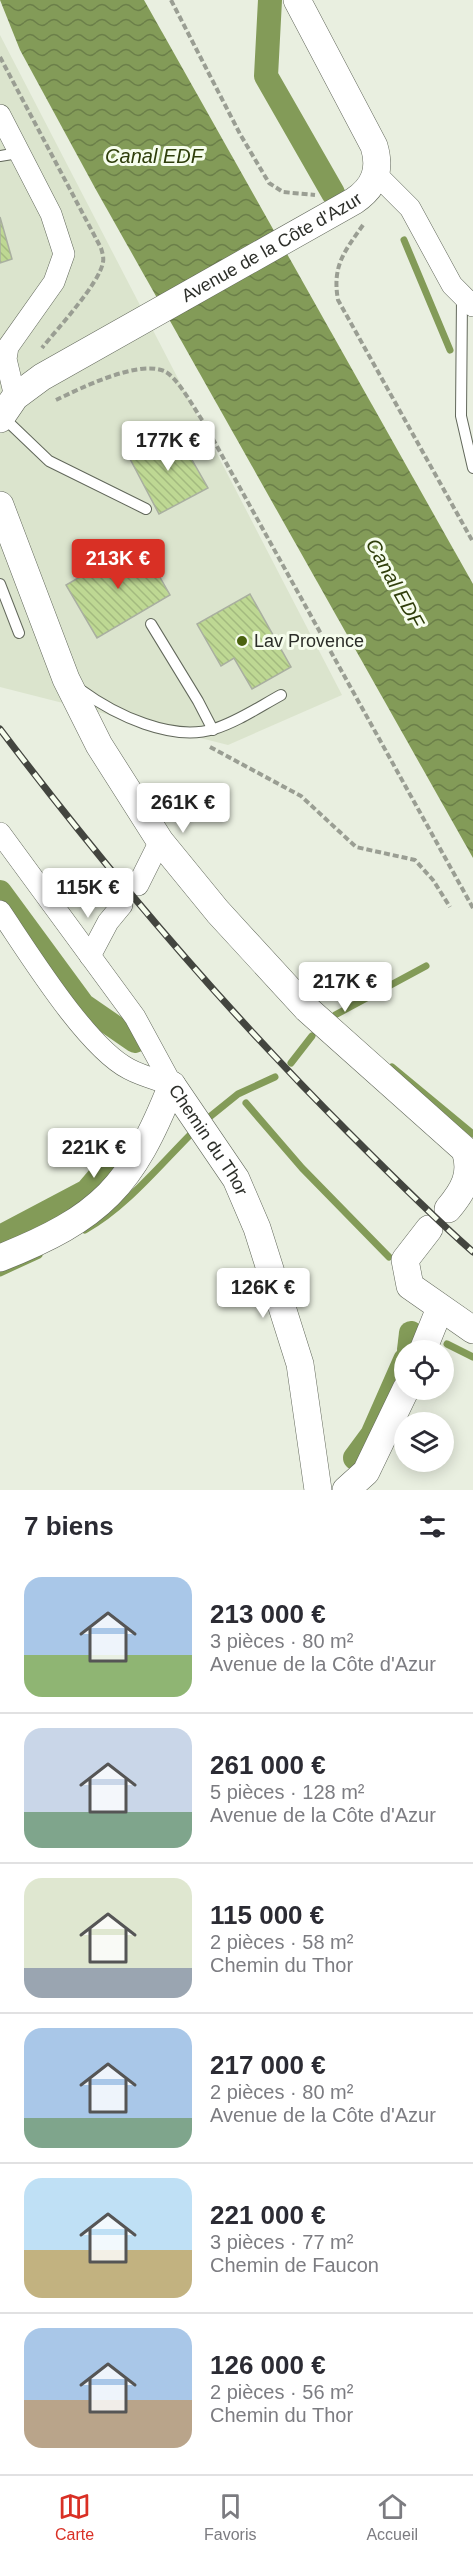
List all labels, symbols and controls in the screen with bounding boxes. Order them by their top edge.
water label: Canal EDF [105,145,205,167]
street label: Avenue de la Côte d'Azur [178,189,366,306]
pin: 177K € [119,421,217,472]
text: 177K € [136,429,200,451]
water label: Canal EDF [362,535,429,633]
pin: 213K € [69,539,167,590]
text: 213K € [86,547,150,569]
place label: Lav Provence [254,631,364,651]
marker: Lav Provence [235,634,249,648]
pin: 261K € [134,783,232,834]
text: 261K € [151,791,215,813]
pin: 115K € [39,868,137,919]
text: 115K € [56,876,120,898]
pin: 217K € [296,962,394,1013]
text: 217K € [313,970,377,992]
street label: Chemin du Thor [165,1081,252,1198]
pin: 221K € [45,1128,143,1179]
text: 221K € [62,1136,126,1158]
pin: 126K € [214,1268,312,1319]
text: 126K € [231,1276,295,1298]
map controls [394,1340,454,1472]
button: locate [394,1340,454,1400]
button: layers [394,1412,454,1472]
icon: filters [416,1510,449,1543]
text: 7 biens [24,1511,114,1541]
text: 213 000 € [210,1599,326,1629]
icon: home [72,1601,144,1673]
text: 3 pièces · 80 m² [210,1630,353,1652]
text: Avenue de la Côte d'Azur [210,1653,436,1675]
text: 261 000 € [210,1750,326,1780]
icon: home [72,1752,144,1824]
text: 5 pièces · 128 m² [210,1781,365,1803]
text: Avenue de la Côte d'Azur [210,1804,436,1826]
text: 115 000 € [210,1900,324,1930]
icon: home [72,1902,144,1974]
text: 2 pièces · 58 m² [210,1931,353,1953]
text: Chemin du Thor [210,1954,353,1976]
text: 217 000 € [210,2050,326,2080]
icon: home [72,2052,144,2124]
text: 2 pièces · 80 m² [210,2081,353,2103]
text: Avenue de la Côte d'Azur [210,2104,436,2126]
text: 221 000 € [210,2200,326,2230]
icon: home [72,2202,144,2274]
text: 3 pièces · 77 m² [210,2231,353,2253]
text: Chemin de Faucon [210,2254,379,2276]
text: 126 000 € [210,2350,326,2380]
icon: home [72,2352,144,2424]
text: 2 pièces · 56 m² [210,2381,353,2403]
text: Chemin du Thor [210,2404,353,2426]
tab: Carte [55,2490,94,2544]
tab: Favoris [204,2490,256,2544]
tab: Accueil [366,2490,418,2544]

